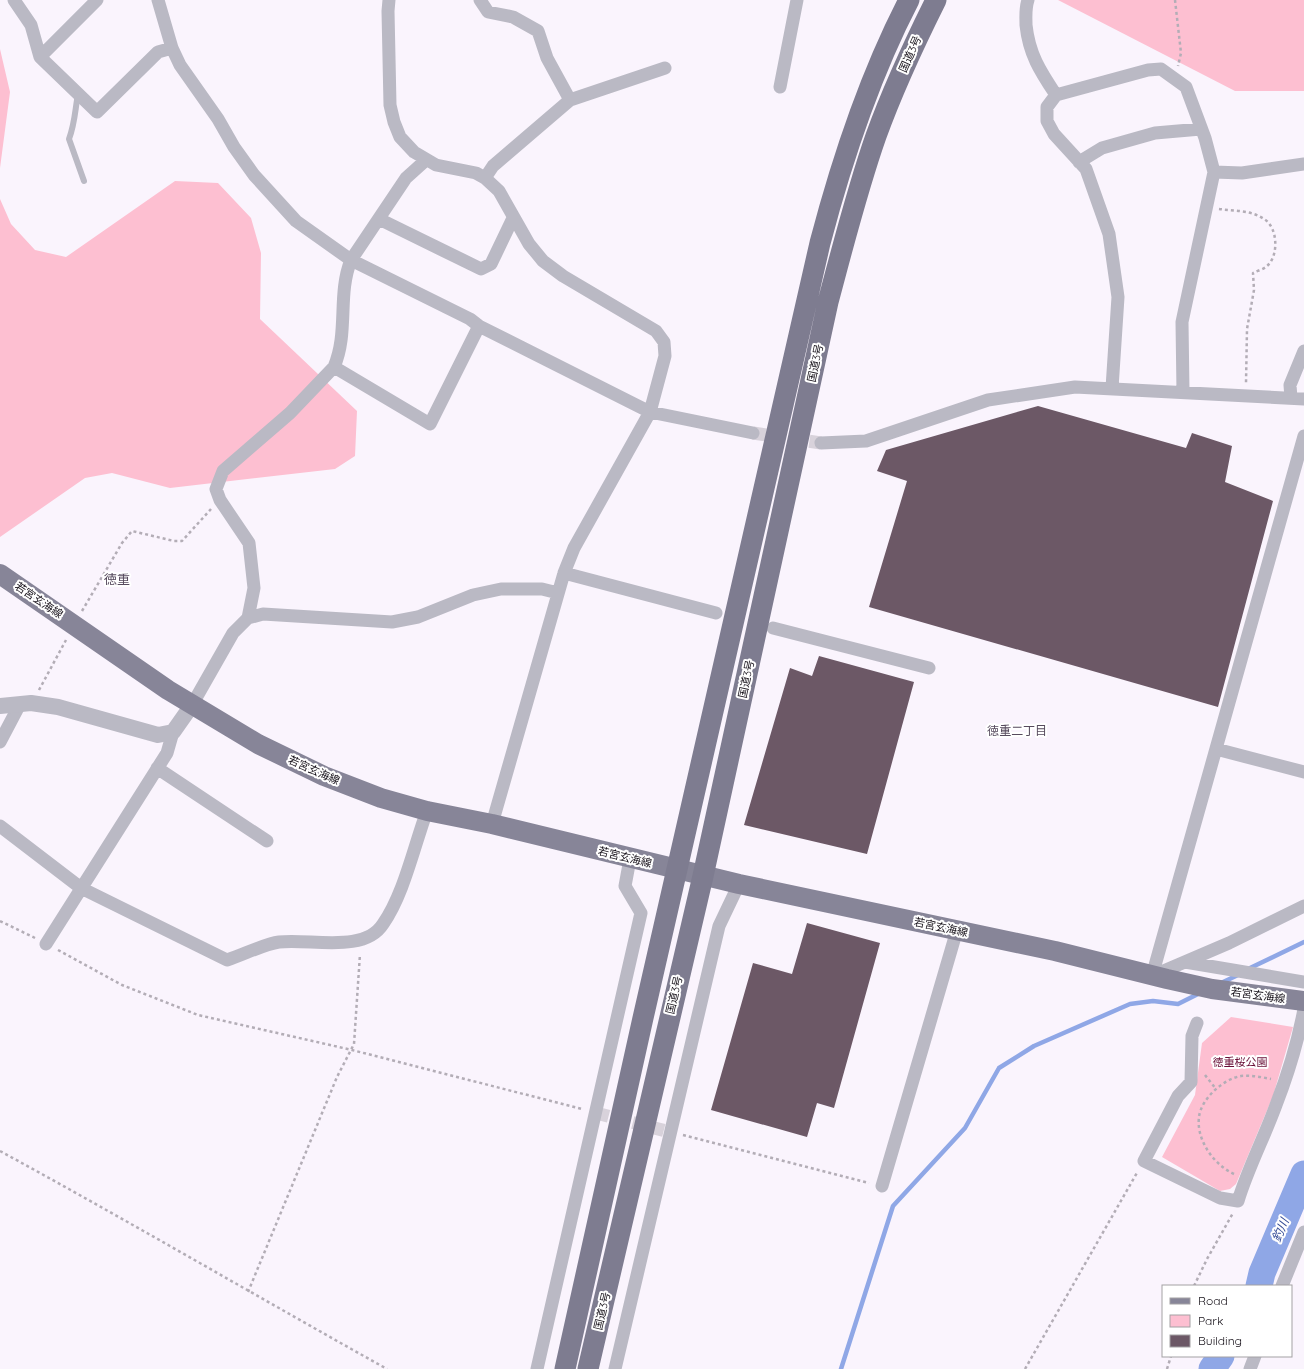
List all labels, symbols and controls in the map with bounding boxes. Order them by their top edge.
street label: 国道3号 [896,33,924,75]
street label: 国道3号 [804,343,826,383]
district label: 徳重 [104,571,130,587]
street label: 若宮玄海線 [12,579,66,621]
street label: 国道3号 [735,659,757,699]
district label: 徳重二丁目 [987,723,1047,738]
street label: 若宮玄海線 [286,752,342,788]
street label: 若宮玄海線 [597,844,653,870]
street label: 若宮玄海線 [913,914,969,940]
street label: 国道3号 [663,975,685,1015]
street label: 若宮玄海線 [1230,984,1286,1006]
park label: 徳重桜公園 [1213,1055,1268,1069]
water label: 釣川 [1268,1214,1292,1244]
legend [1162,1285,1292,1357]
street label: 国道3号 [591,1291,613,1331]
text: Road [1198,1293,1228,1308]
text: Park [1198,1313,1223,1328]
text: Building [1198,1333,1242,1348]

